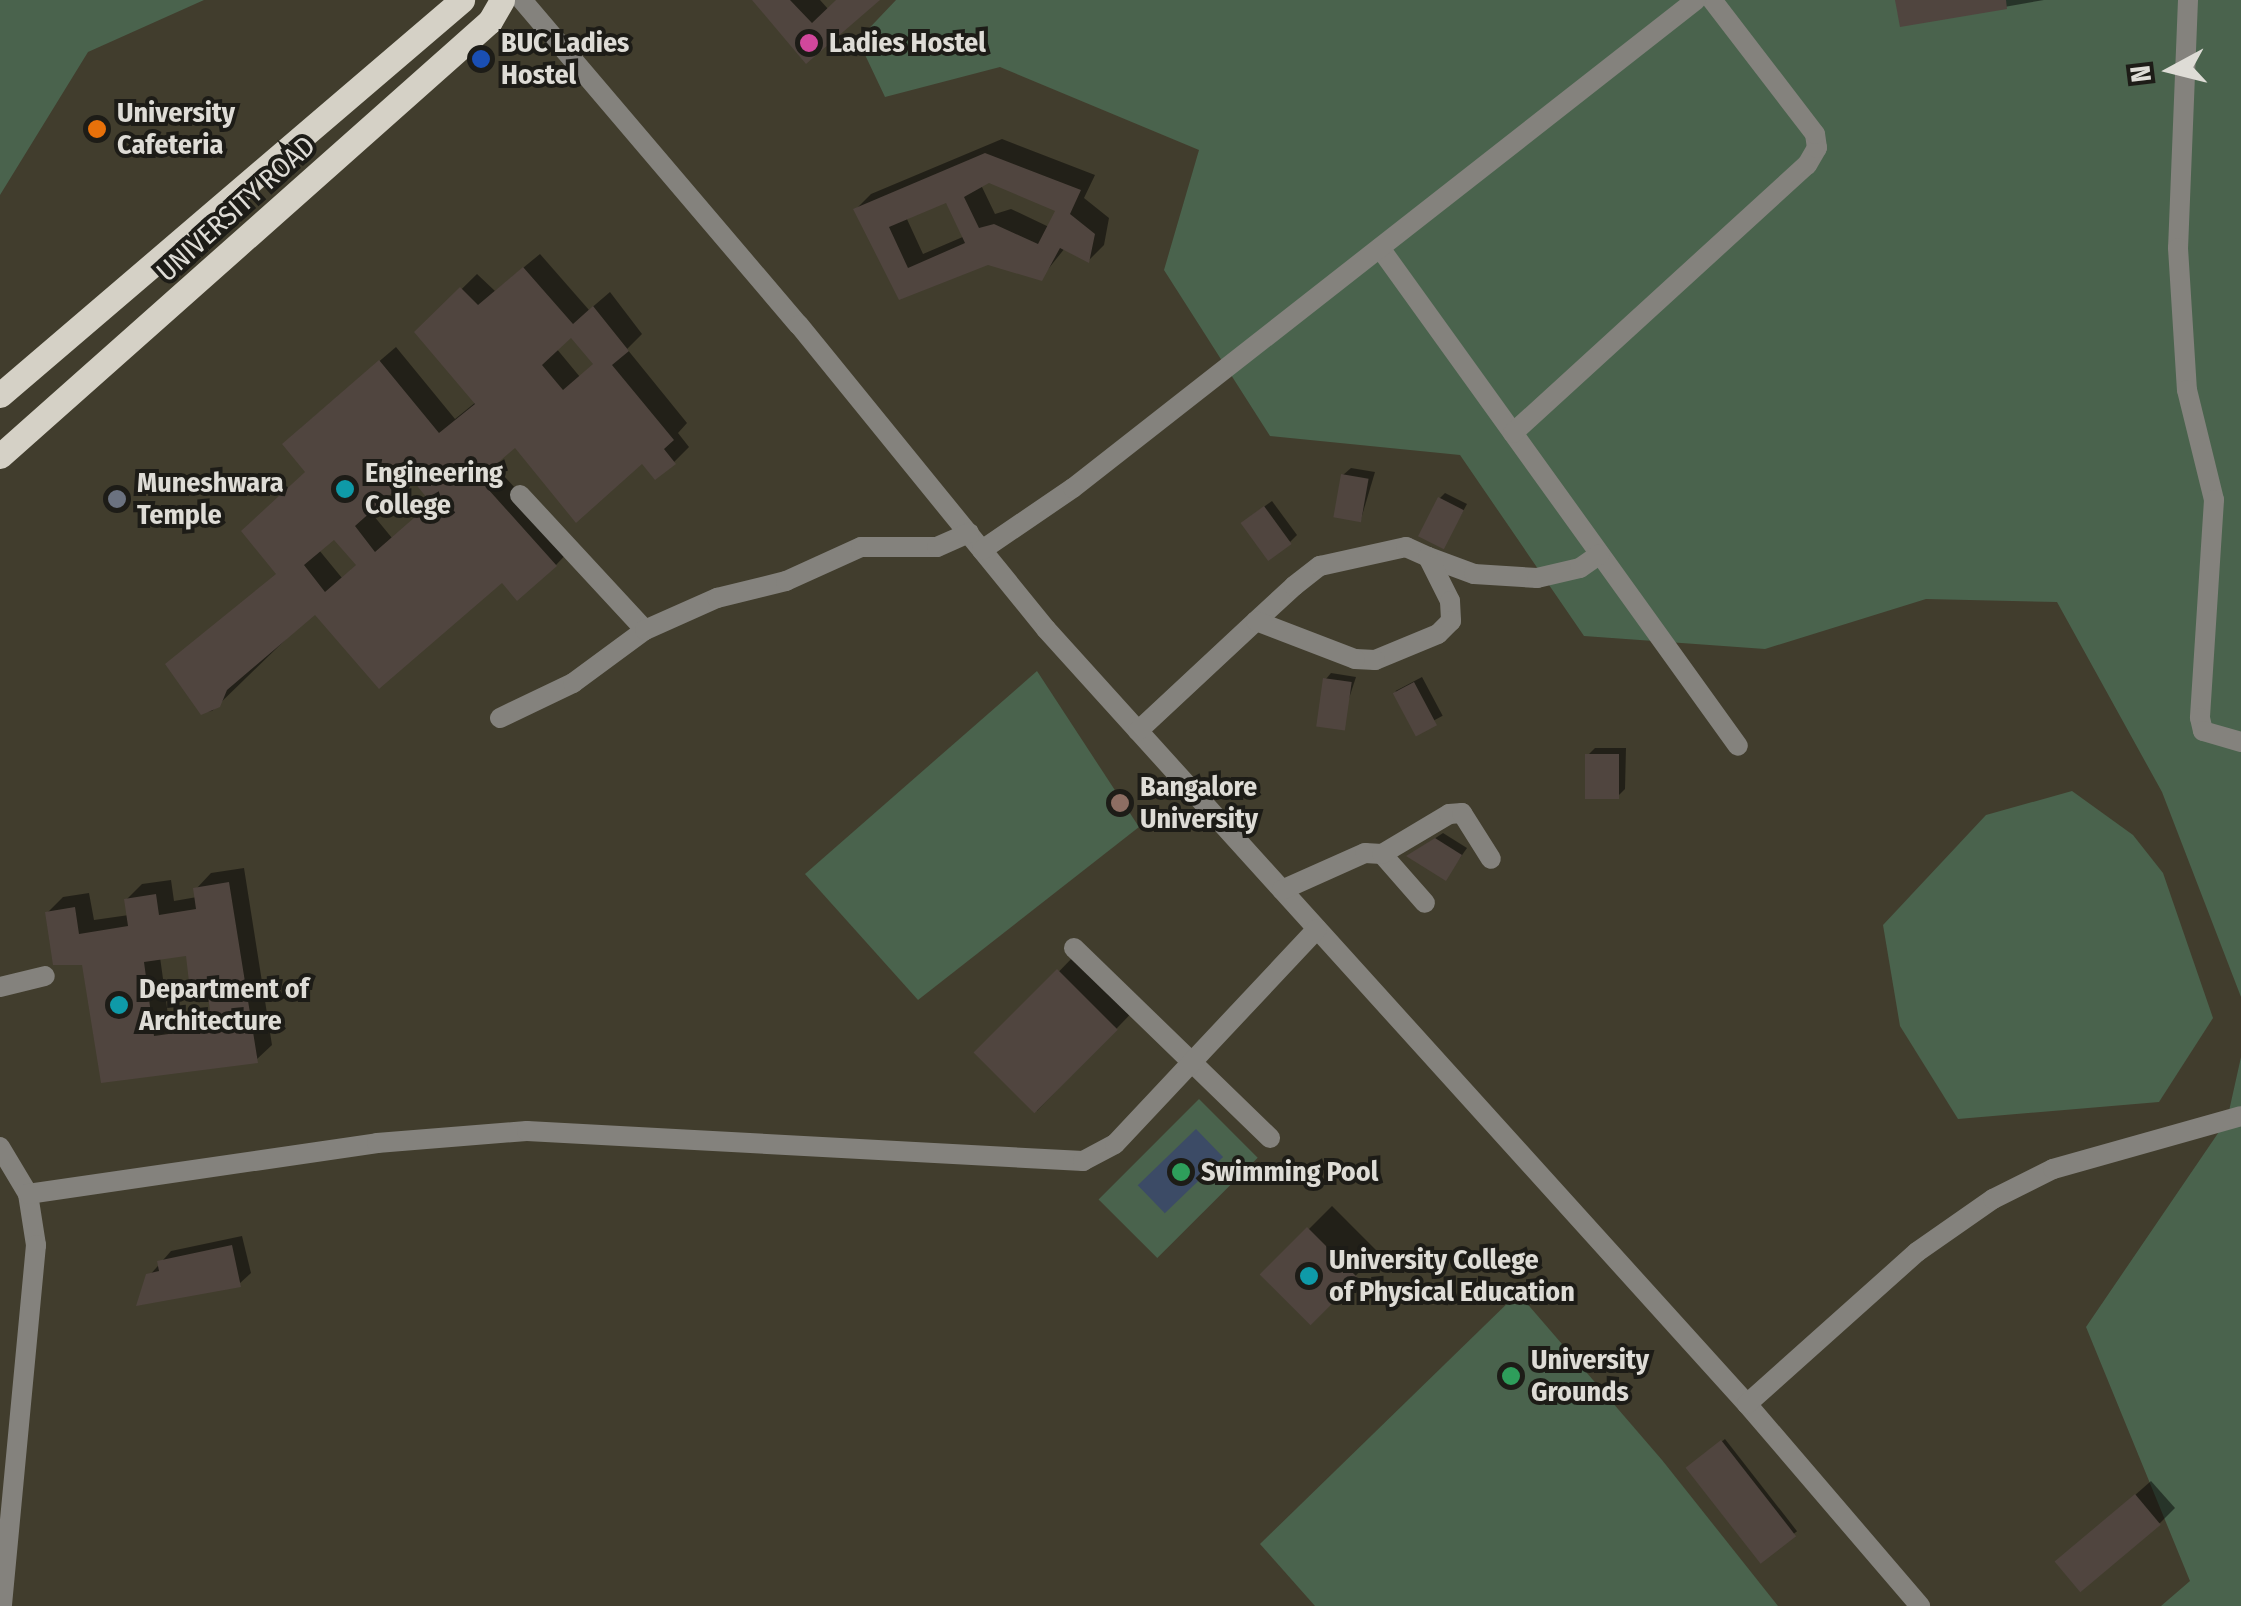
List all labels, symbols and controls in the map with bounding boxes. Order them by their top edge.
north arrow [2121,20,2221,120]
place label: BUC Ladies Hostel [501,26,629,92]
place label: Ladies Hostel [829,26,986,60]
marker: Ladies Hostel [798,32,820,54]
marker: BUC Ladies Hostel [470,48,492,70]
text: N [2123,63,2158,84]
place label: University Cafeteria [117,96,235,162]
marker: University Cafeteria [86,118,108,140]
street label: UNIVERSITY ROAD [150,129,322,289]
place label: Engineering College [365,456,503,522]
place label: Muneshwara Temple [137,466,284,532]
marker: Engineering College [334,478,356,500]
marker: Muneshwara Temple [106,488,128,510]
place label: Bangalore University [1140,770,1258,836]
marker: Bangalore University [1109,792,1131,814]
place label: Department of Architecture [139,972,309,1038]
marker: Department of Architecture [108,994,130,1016]
place label: Swimming Pool [1201,1155,1378,1189]
marker: Swimming Pool [1170,1161,1192,1183]
place label: University College of Physical Education [1329,1243,1575,1309]
marker: University College of Physical Education [1298,1265,1320,1287]
place label: University Grounds [1531,1343,1649,1409]
marker: University Grounds [1500,1365,1522,1387]

